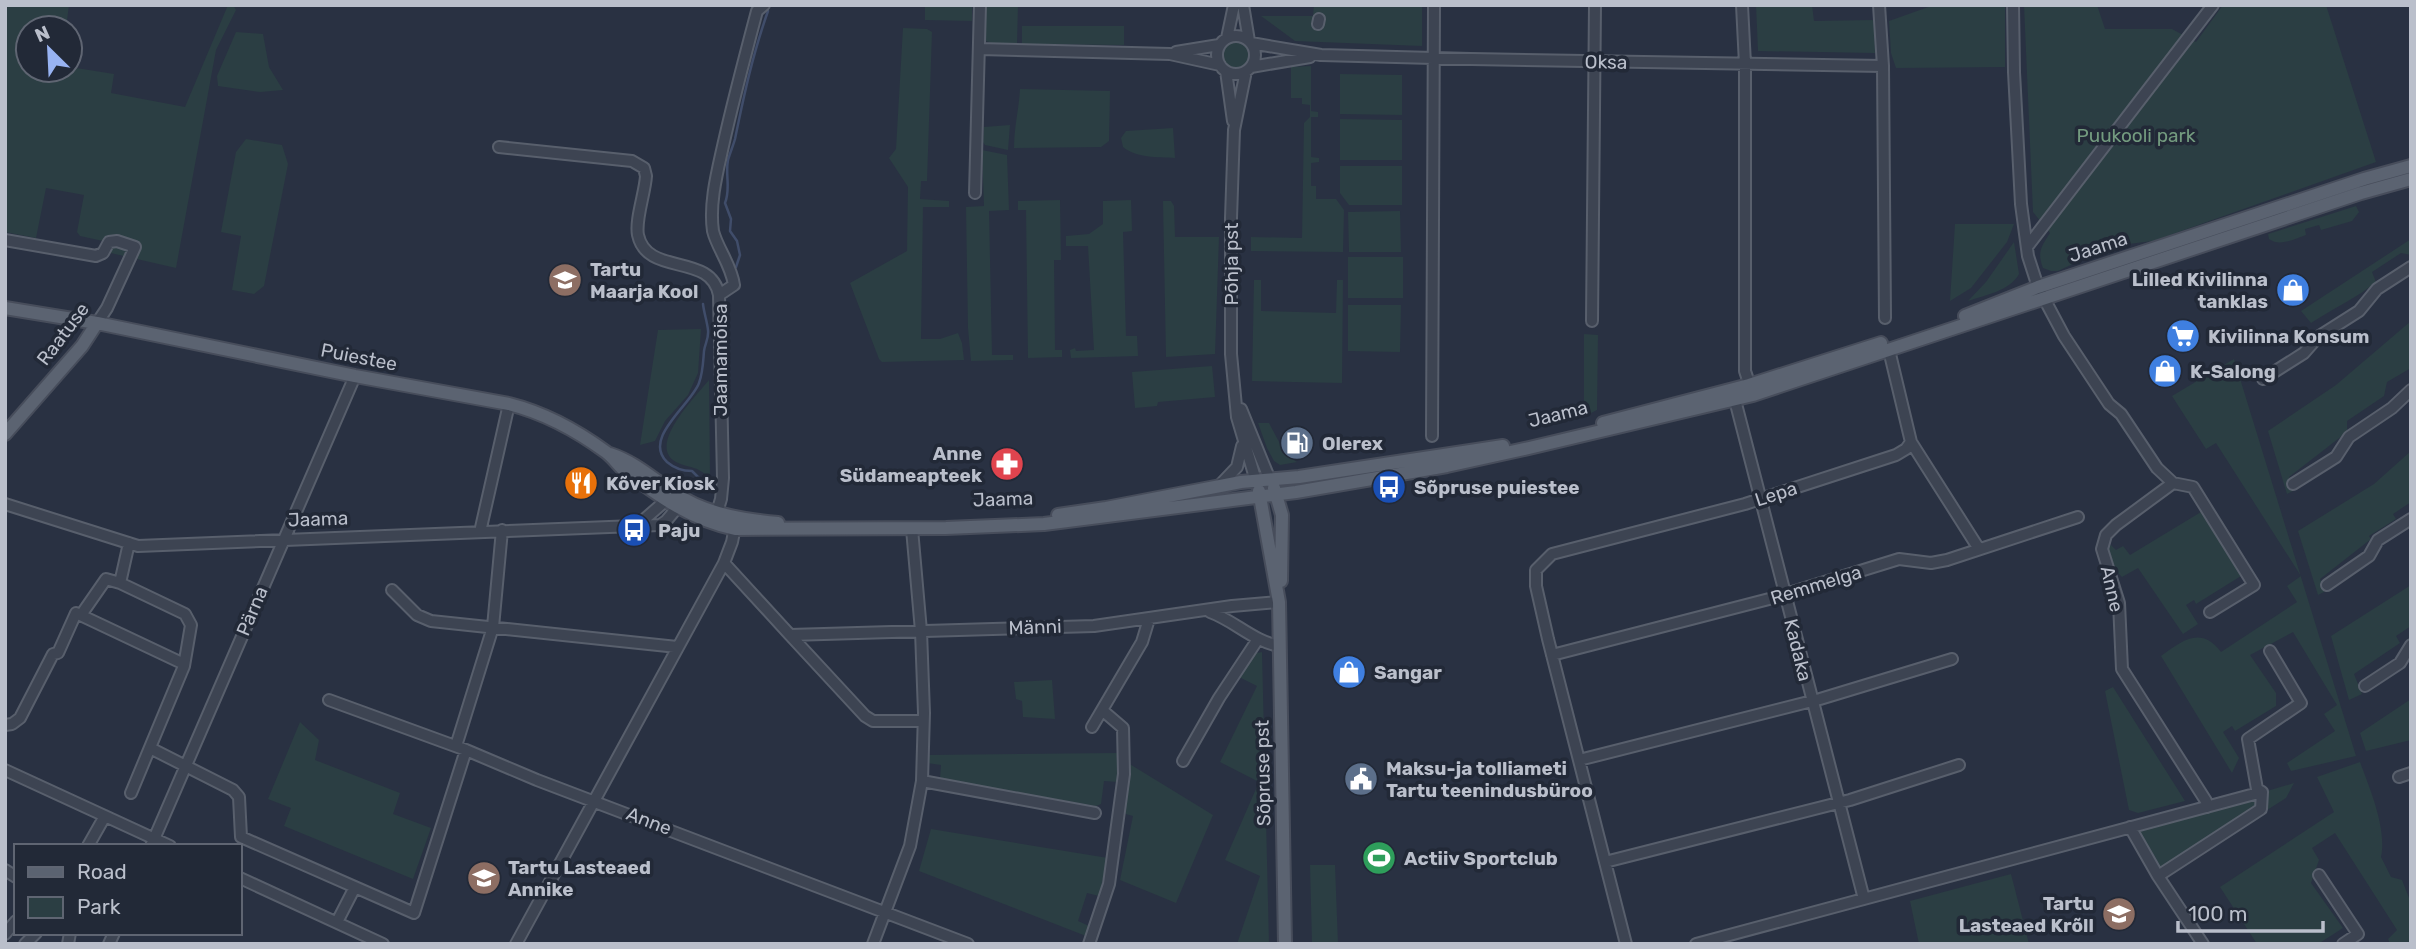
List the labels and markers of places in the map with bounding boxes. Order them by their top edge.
place label: Tartu Maarja Kool [590,258,699,303]
school or university icon: Tartu Maarja Kool [546,261,584,299]
place label: Lilled Kivilinna tanklas [2132,268,2268,313]
shop icon: Lilled Kivilinna tanklas [2274,271,2312,309]
supermarket icon: Kivilinna Konsum [2164,317,2202,355]
place label: Kivilinna Konsum [2208,325,2369,348]
shop icon: K-Salong [2146,352,2184,390]
place label: K-Salong [2190,360,2276,383]
fuel station icon: Olerex [1278,424,1316,462]
place label: Olerex [1322,432,1383,455]
place label: Anne Südameapteek [840,442,982,487]
pharmacy icon: Anne Südameapteek [988,445,1026,483]
restaurant icon: Kõver Kiosk [562,464,600,502]
bus stop icon: Sõpruse puiestee [1370,468,1408,506]
place label: Kõver Kiosk [606,472,715,495]
place label: Sõpruse puiestee [1414,476,1580,499]
bus stop icon: Paju [615,511,653,549]
place label: Paju [658,519,700,542]
shop icon: Sangar [1330,653,1368,691]
place label: Sangar [1374,661,1442,684]
place label: Maksu-ja tolliameti Tartu teenindusbüroo [1386,757,1593,802]
public building icon: Maksu-ja tolliameti Tartu teenindusbüroo [1342,760,1380,798]
sports icon: Actiiv Sportclub [1360,839,1398,877]
place label: Actiiv Sportclub [1404,847,1558,870]
place label: Tartu Lasteaed Annike [508,856,651,901]
school or university icon: Tartu Lasteaed Annike [465,859,503,897]
place label: Tartu Lasteaed Krõll [1959,892,2094,937]
school or university icon: Tartu Lasteaed Krõll [2100,895,2138,933]

